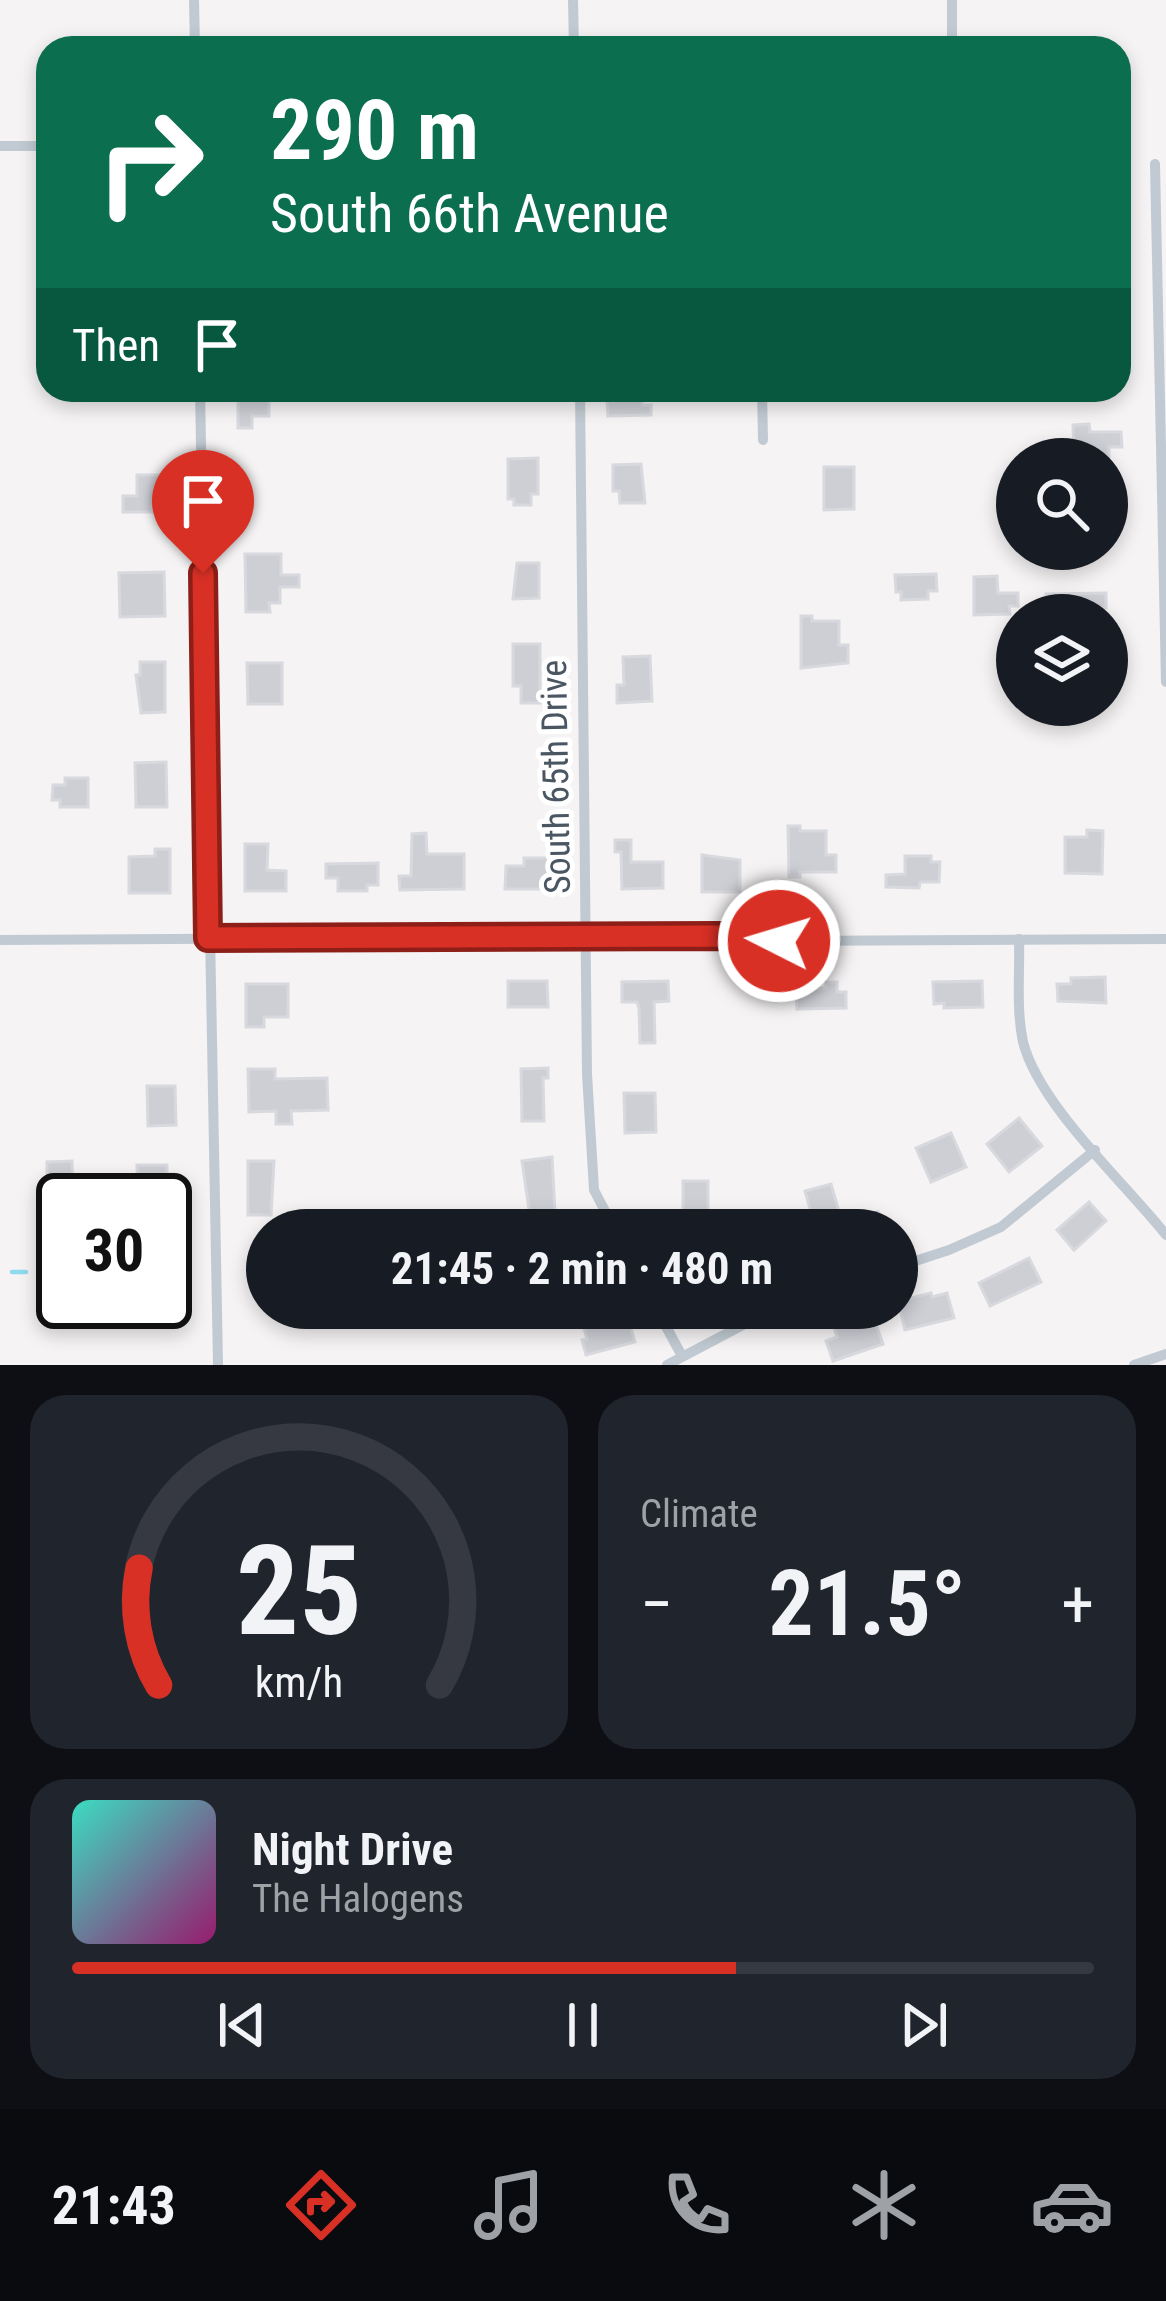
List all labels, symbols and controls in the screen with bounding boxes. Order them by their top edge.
text: 290 m [270,81,479,180]
icon: right [72,84,228,240]
text: South 66th Avenue [270,182,669,245]
icon: arrive [184,312,250,378]
text: Then [72,319,160,372]
map controls [996,438,1128,726]
button: search [996,438,1128,570]
pin [152,450,254,573]
icon: arrive [170,468,236,534]
button: layers [996,594,1128,726]
street label: South 65th Drive [533,660,579,894]
position arrow [716,878,842,1004]
speed limit sign: 30 [36,1173,192,1329]
text: 21:45 · 2 min · 480 m [391,1242,773,1295]
text: Climate [640,1491,758,1537]
text: 25 [236,1518,362,1664]
text: 21.5° [768,1552,966,1657]
text: − [640,1566,673,1643]
text: + [1061,1566,1094,1643]
text: km/h [255,1657,343,1707]
text: Night Drive [252,1823,453,1876]
text: The Halogens [252,1876,464,1922]
icon: previous [209,1992,275,2058]
icon: pause [550,1992,616,2058]
icon: next [891,1992,957,2058]
icon: directions [279,2163,363,2247]
icon: music [467,2163,551,2247]
icon: phone [655,2163,739,2247]
icon: climate [842,2163,926,2247]
icon: car [1030,2163,1114,2247]
text: 21:43 [52,2174,176,2237]

